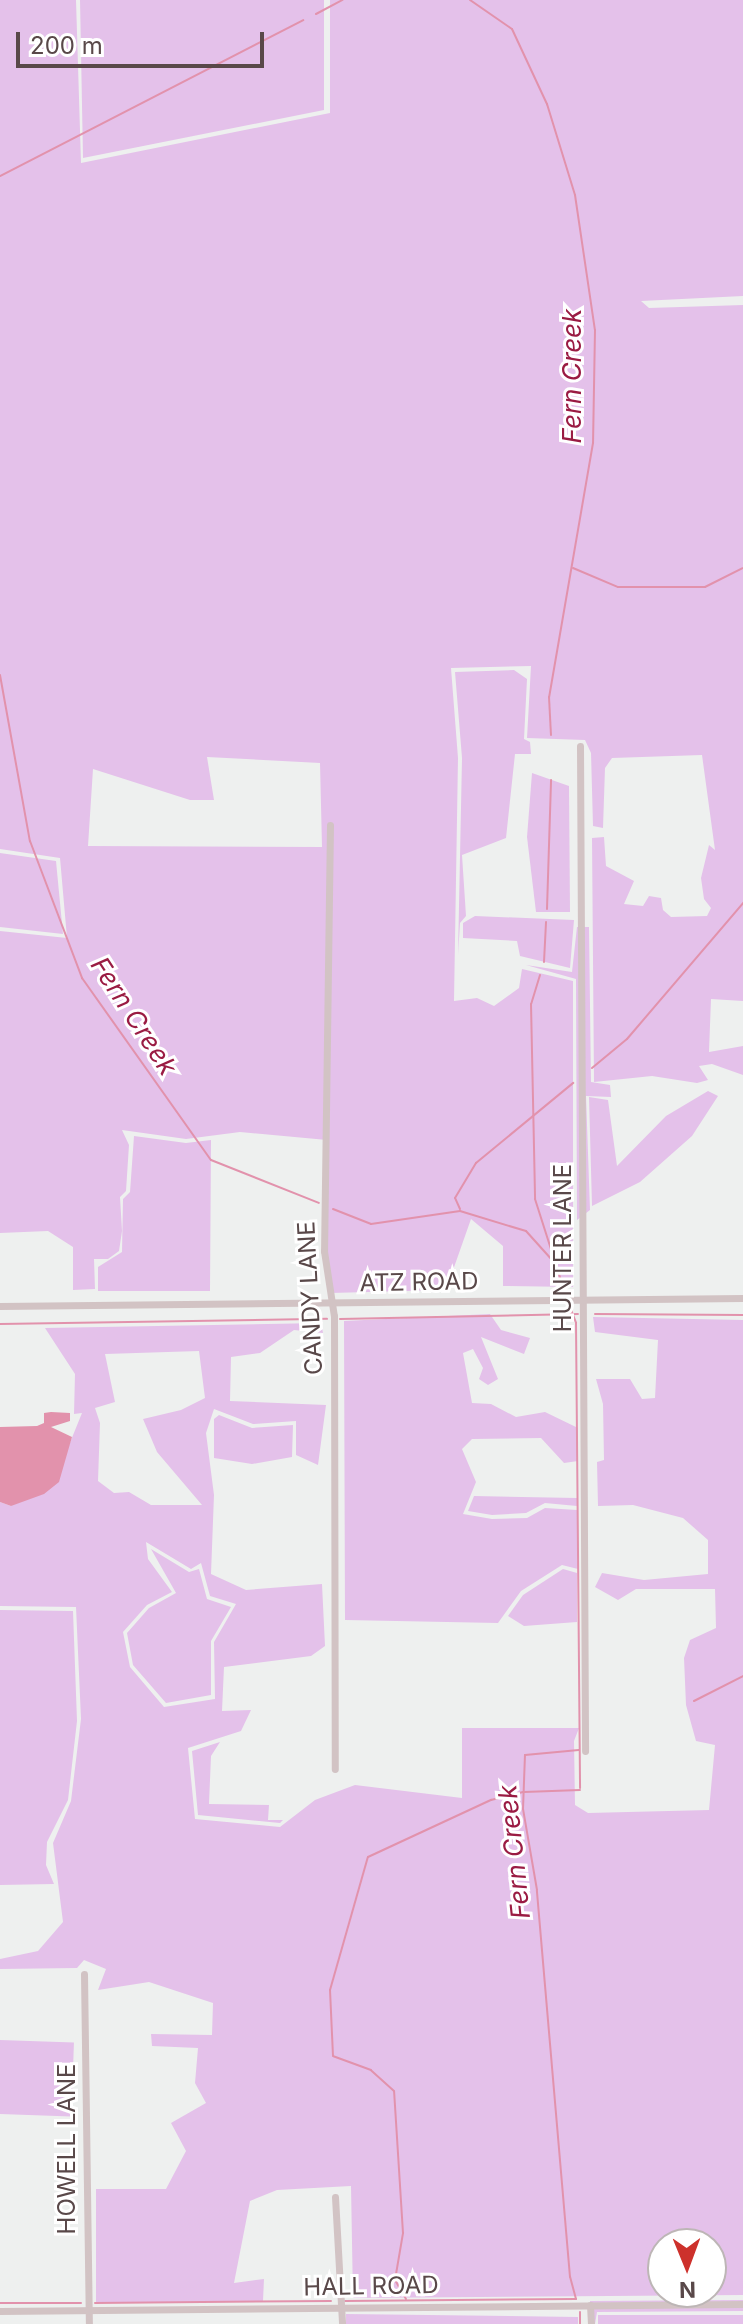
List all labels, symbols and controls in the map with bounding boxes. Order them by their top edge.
scale bar [20,16,268,66]
text: 200 m [30,31,103,60]
water label: Fern Creek [556,309,588,443]
water label: Fern Creek [84,951,184,1081]
street label: HUNTER LANE [549,1164,577,1332]
street label: CANDY LANE [292,1220,328,1376]
street label: ATZ ROAD [359,1267,479,1297]
water label: Fern Creek [491,1783,537,1921]
street label: HOWELL LANE [53,2064,81,2234]
north arrow [647,2228,727,2308]
street label: HALL ROAD [303,2270,439,2302]
text: N [679,2277,696,2303]

